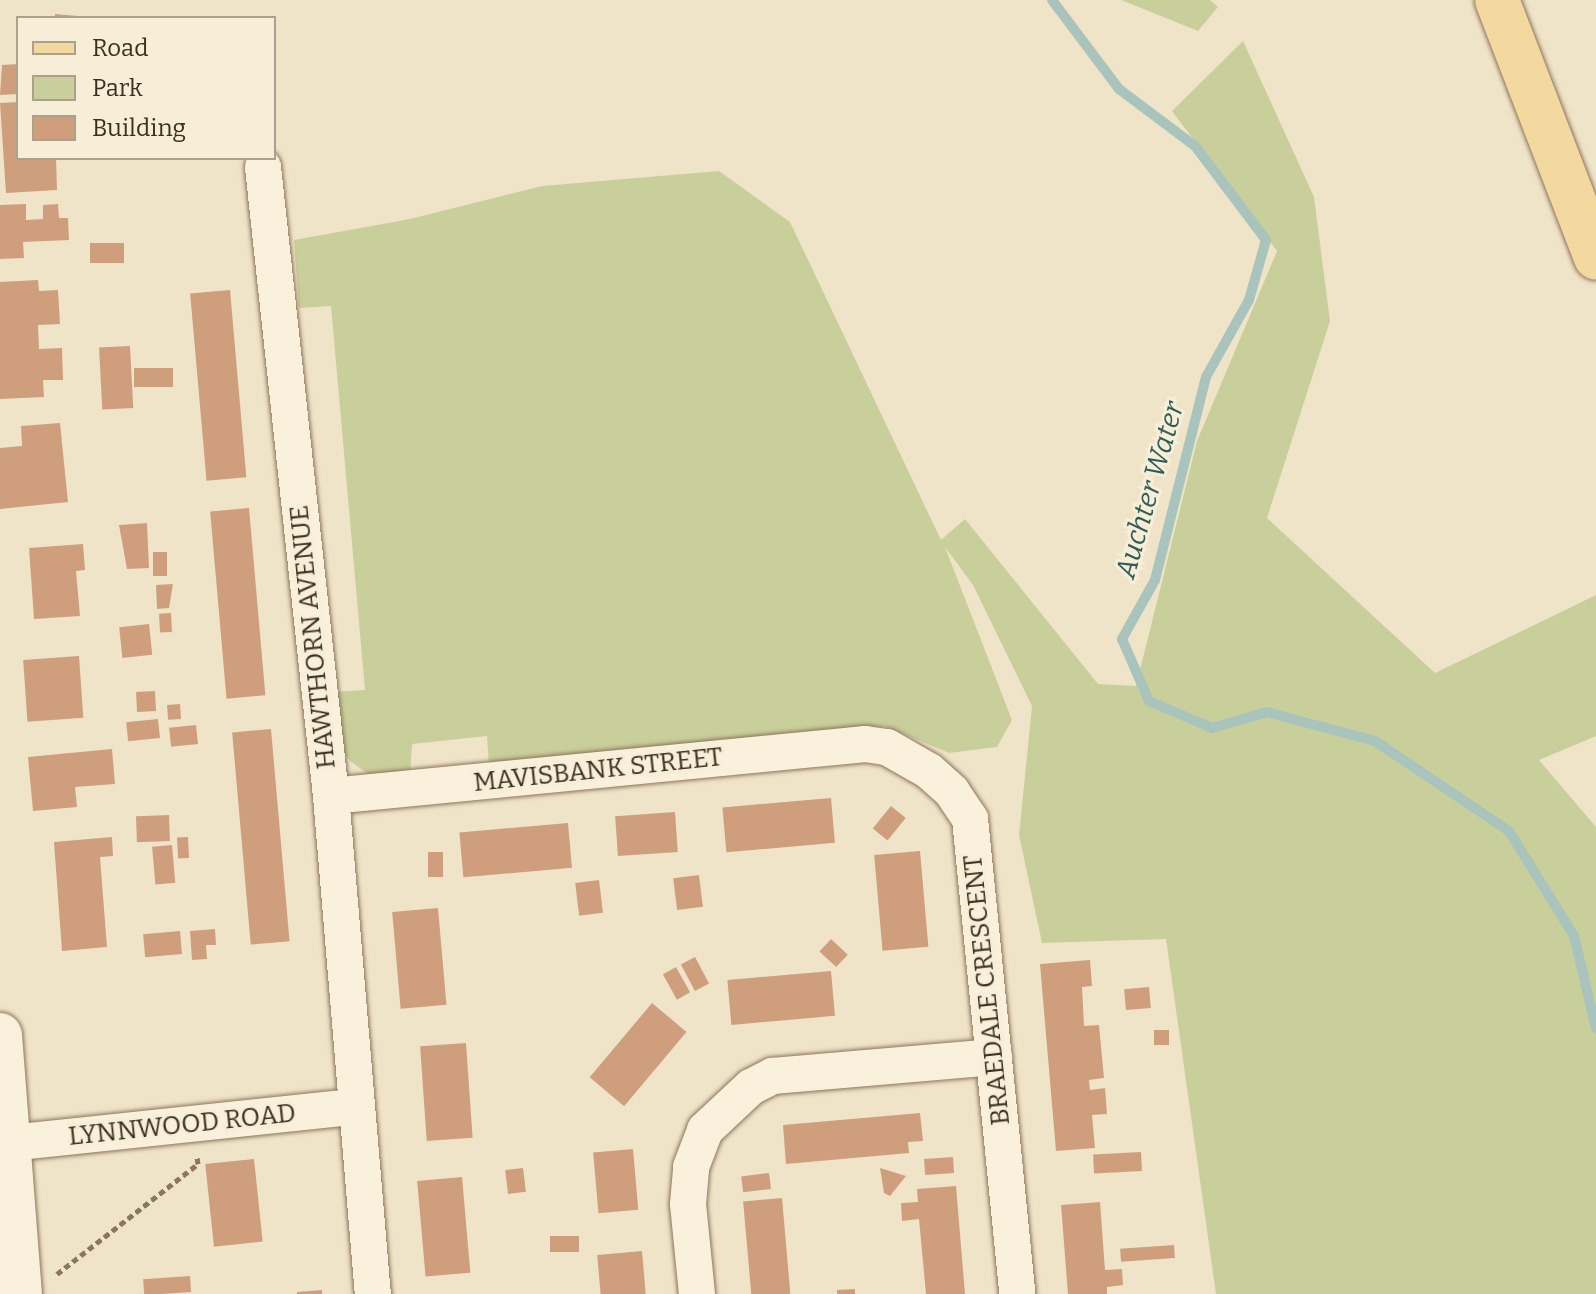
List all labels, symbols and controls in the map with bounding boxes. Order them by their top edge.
legend [16,16,276,160]
text: Road [92,34,148,62]
text: Park [92,74,143,102]
text: Building [92,114,186,142]
water label: Auchter Water [1109,398,1191,582]
street label: HAWTHORN AVENUE [284,503,342,771]
street label: MAVISBANK STREET [472,741,724,799]
street label: BRAEDALE CRESCENT [957,853,1017,1127]
street label: LYNNWOOD ROAD [67,1098,297,1152]

